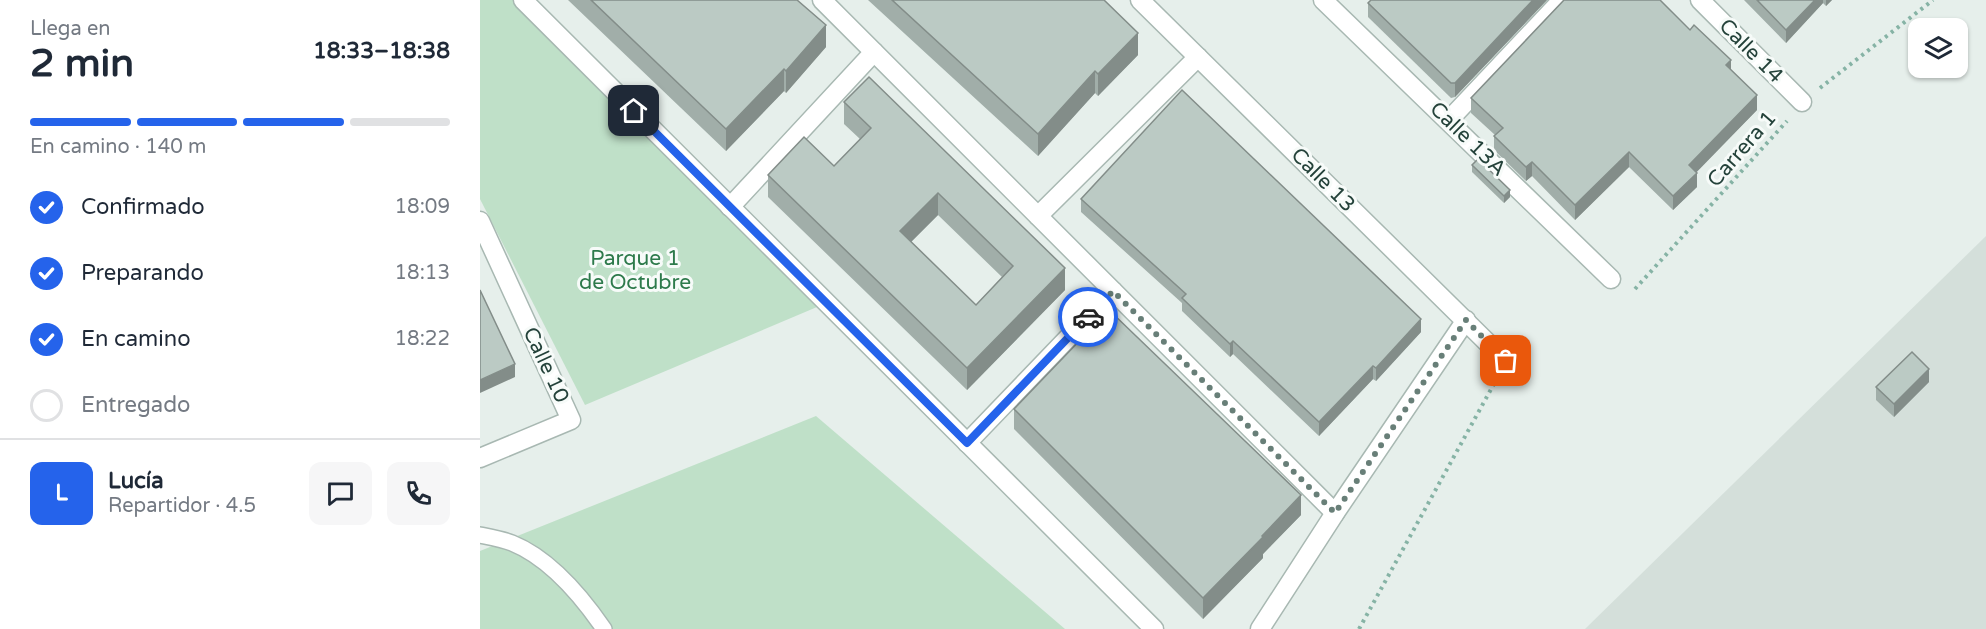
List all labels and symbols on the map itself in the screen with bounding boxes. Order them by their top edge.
street label: Calle 14 [1714,14,1788,88]
pin [608,85,659,136]
street label: Calle 13A [1425,97,1511,181]
street label: Carrera 1 [1702,106,1782,192]
street label: Calle 13 [1286,143,1360,217]
park label: Parque 1 de Octubre [579,246,691,295]
courier [1058,287,1118,347]
street label: Calle 10 [518,323,574,407]
pin [1480,335,1531,386]

